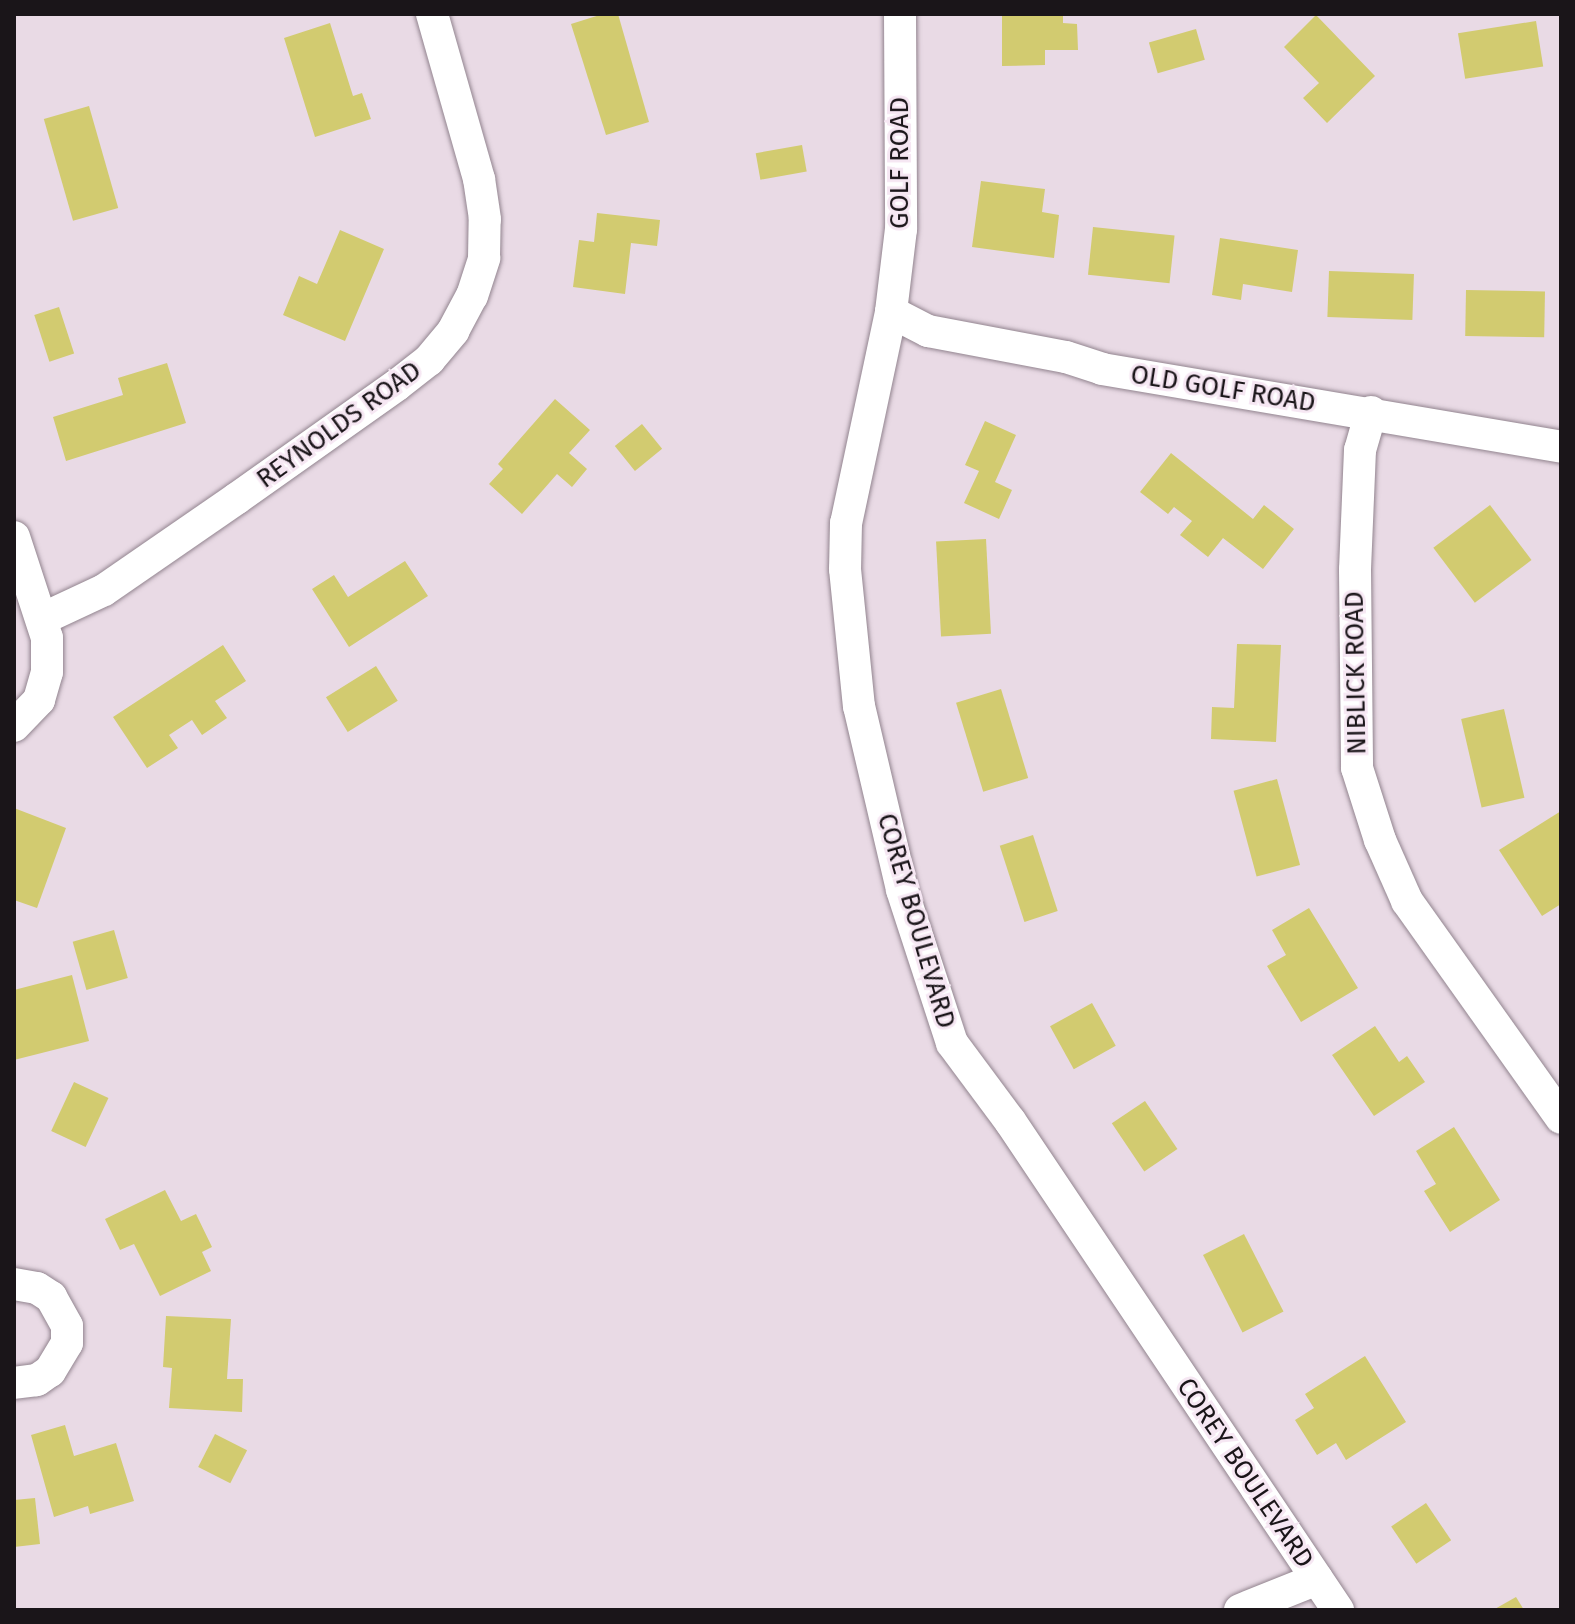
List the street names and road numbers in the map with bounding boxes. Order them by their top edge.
street label: GOLF ROAD [884,97,916,229]
street label: REYNOLDS ROAD [251,355,427,495]
street label: OLD GOLF ROAD [1128,359,1318,419]
street label: NIBLICK ROAD [1339,591,1373,755]
street label: COREY BOULEVARD [870,810,962,1032]
street label: COREY BOULEVARD [1170,1372,1320,1574]

